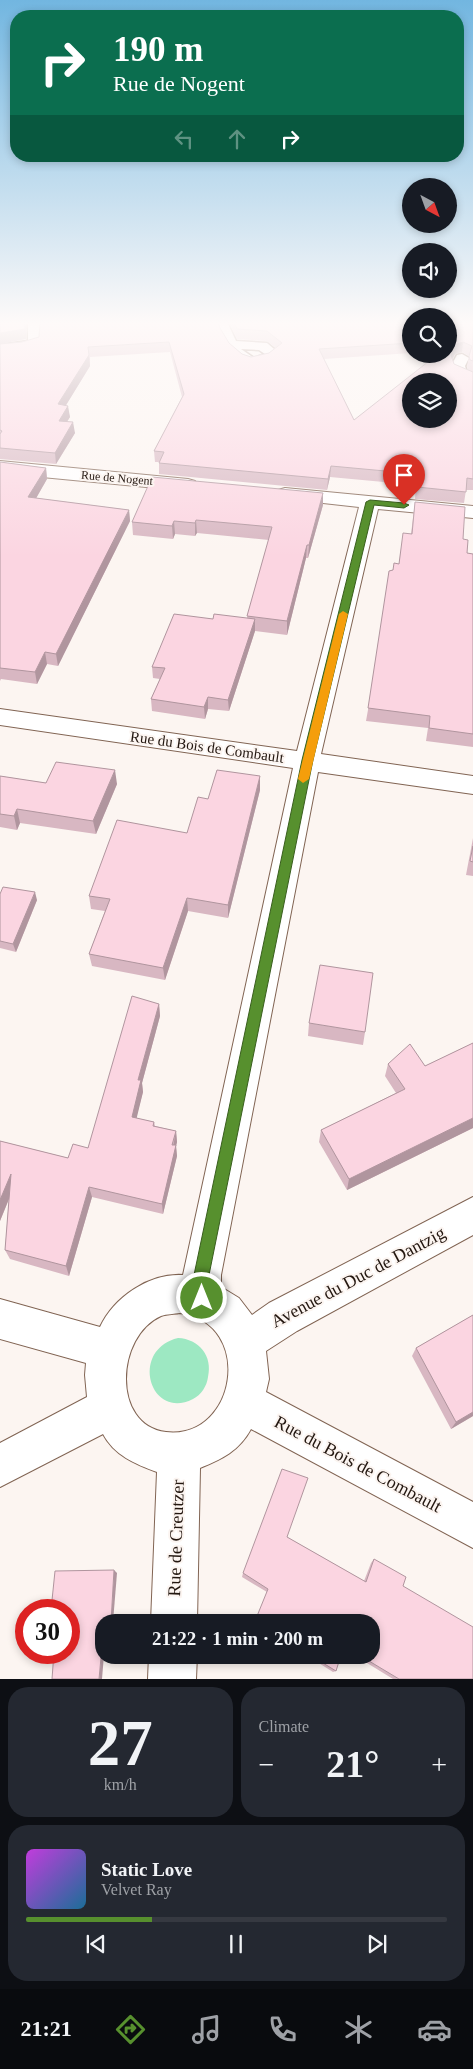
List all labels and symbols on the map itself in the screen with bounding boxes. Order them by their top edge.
north arrow [402,178,458,232]
pin [383,454,425,505]
street label: Rue de Nogent [81,468,154,488]
street label: Rue du Bois de Combault [129,728,286,766]
street label: Avenue du Duc de Dantzig [267,1222,449,1332]
position arrow [175,1271,227,1323]
street label: Rue du Bois de Combault [271,1412,445,1516]
street label: Rue de Creutzer [164,1479,188,1597]
speed limit sign: 30 [15,1599,80,1664]

